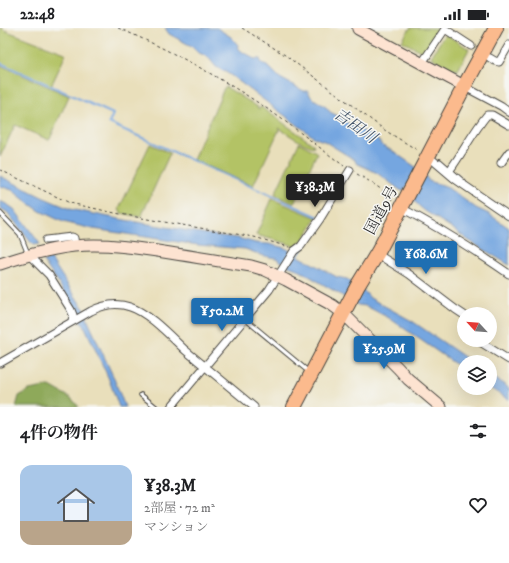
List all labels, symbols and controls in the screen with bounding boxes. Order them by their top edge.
text: 22:48 [20,5,55,24]
water label: 吉田川 [330,104,382,149]
pin: ¥38.3M [282,174,348,208]
text: ¥38.3M [295,179,335,195]
street label: 国道9号 [361,183,402,238]
pin: ¥68.6M [393,241,459,275]
text: ¥68.6M [404,246,448,262]
pin: ¥50.2M [189,298,255,332]
text: ¥50.2M [200,303,244,319]
north arrow [457,307,497,347]
map controls [457,307,497,395]
pin: ¥25.9M [351,336,417,370]
text: ¥25.9M [363,341,405,357]
button: layers [457,355,497,395]
icon: filters [467,420,489,442]
text: 4件の物件 [20,422,98,444]
text: ¥38.3M [144,475,196,497]
icon: home [52,481,100,529]
icon: heart [467,494,489,516]
text: 2部屋 · 72 m² [144,500,215,516]
text: マンション [144,519,208,535]

